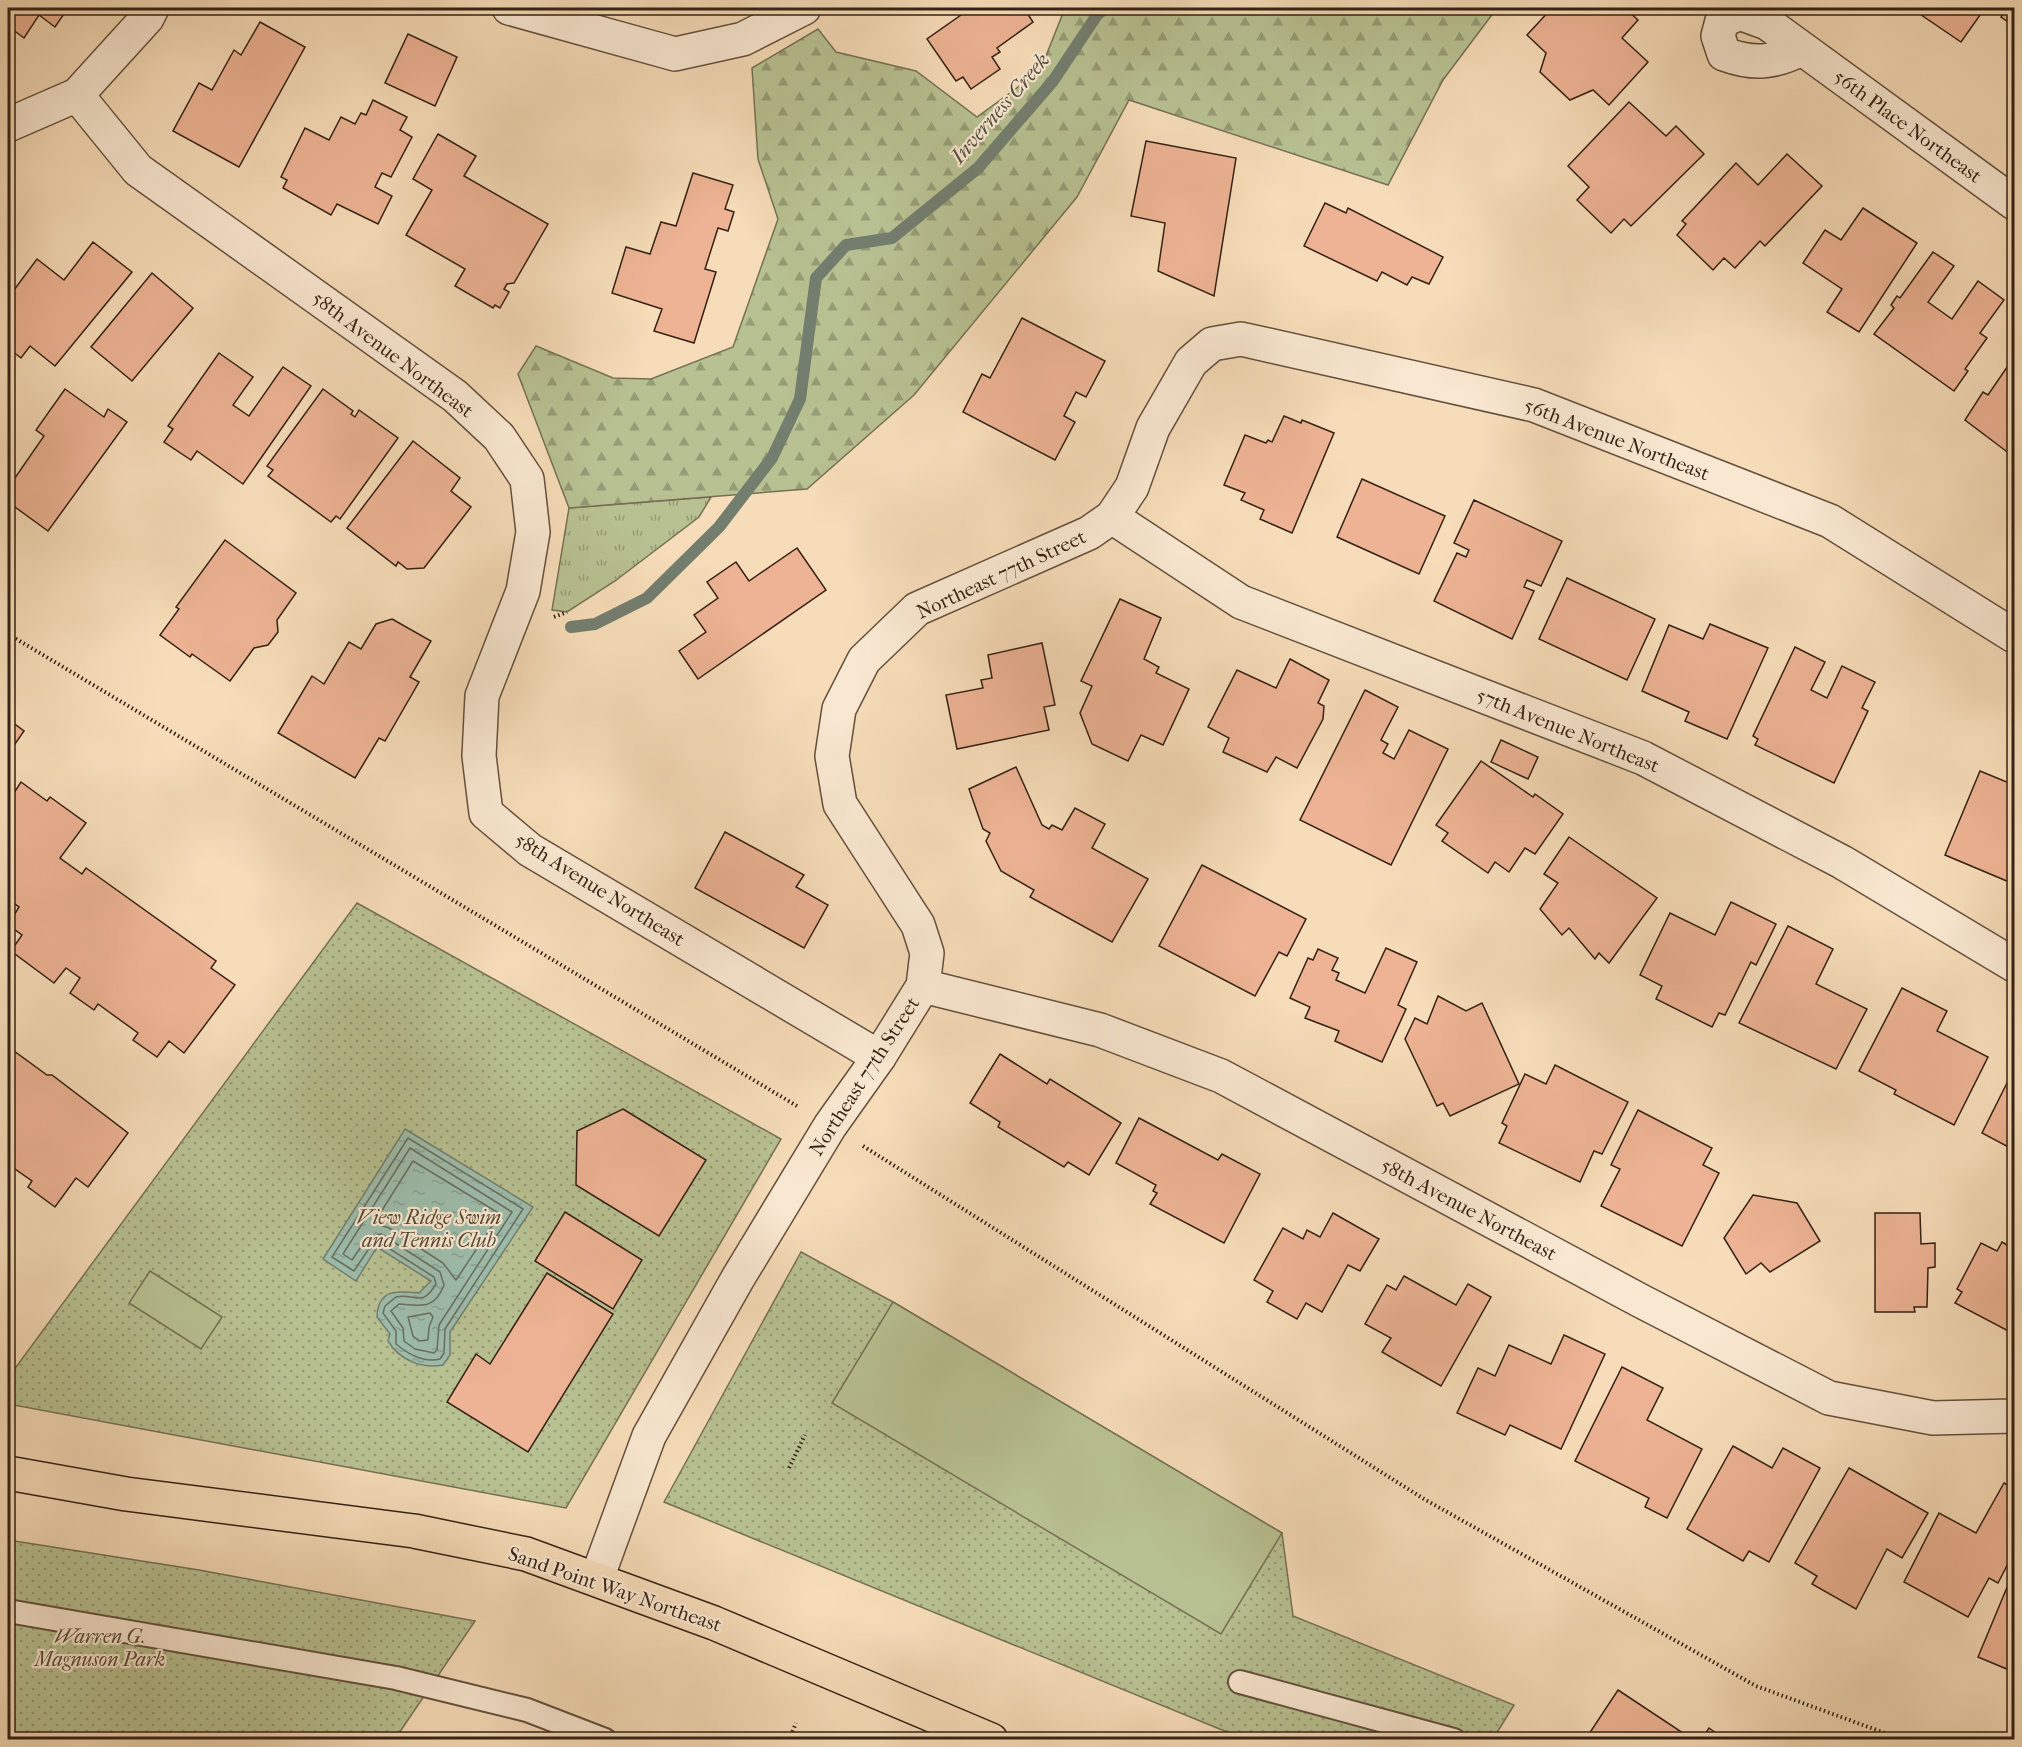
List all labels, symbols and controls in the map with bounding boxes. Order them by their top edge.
water label: Inverness Creek [945,48,1054,169]
street label: 56th Place Northeast [1829,65,1986,188]
street label: 58th Avenue Northeast [308,286,478,422]
street label: 56th Avenue Northeast [1521,394,1713,485]
street label: Northeast 77th Street [913,525,1090,624]
street label: 57th Avenue Northeast [1473,683,1663,778]
street label: 58th Avenue Northeast [511,828,689,951]
street label: Northeast 77th Street [805,993,924,1160]
street label: 58th Avenue Northeast [1377,1153,1560,1265]
park label: View Ridge Swim and Tennis Club [357,1206,501,1252]
street label: Sand Point Way Northeast [505,1542,725,1637]
park label: Warren G. Magnuson Park [33,1625,165,1671]

